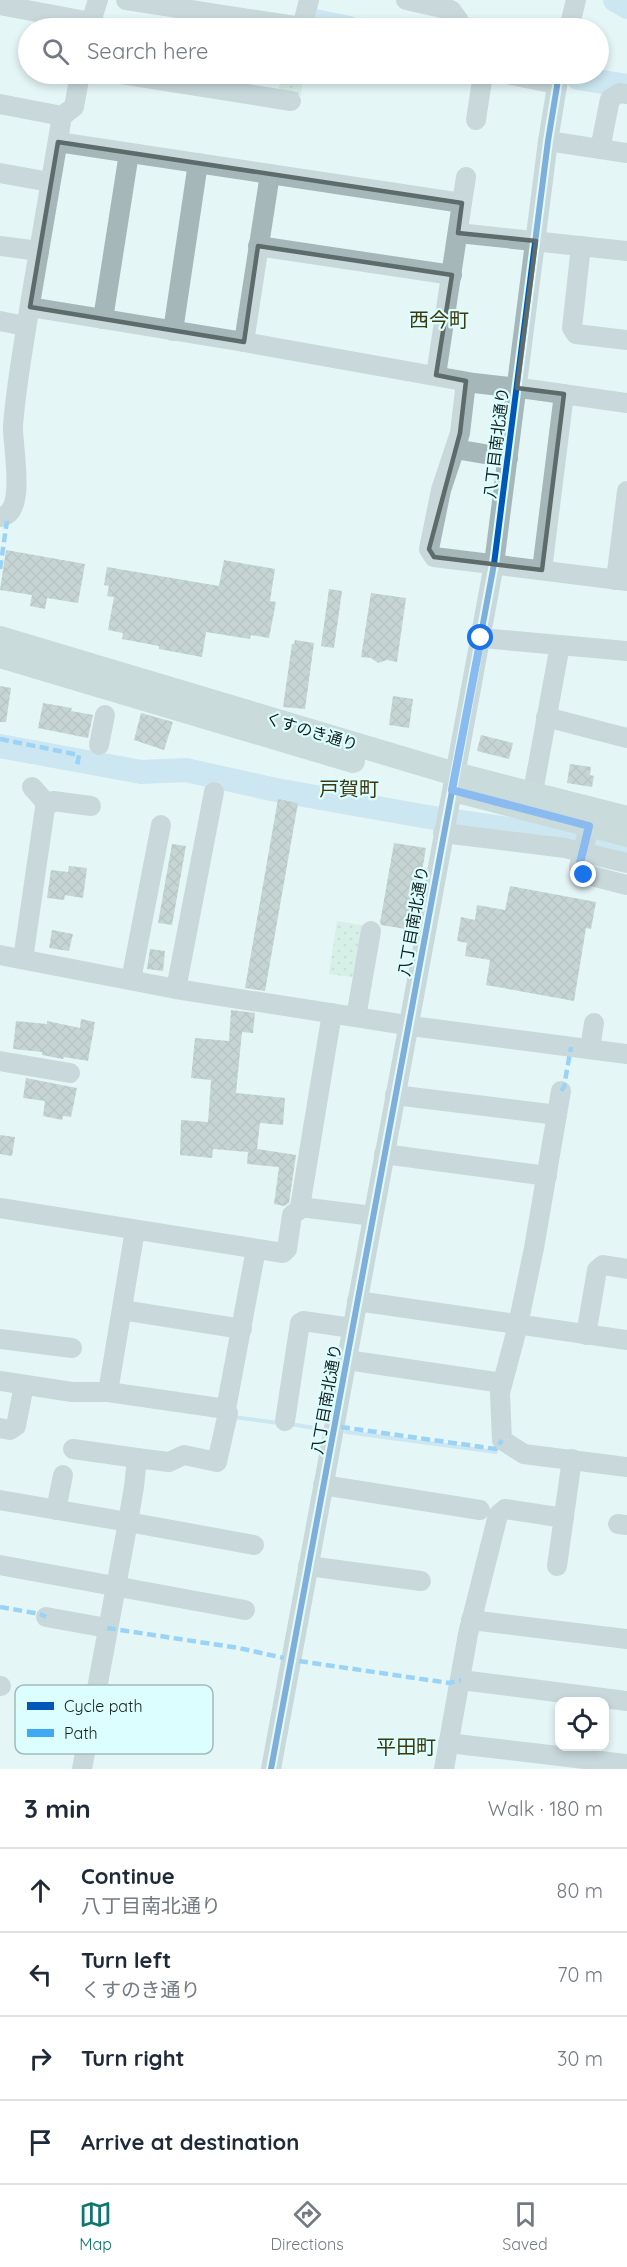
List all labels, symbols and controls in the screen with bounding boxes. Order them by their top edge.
search box [18,18,609,84]
icon: search [39,35,72,68]
text: Search here [87,37,208,65]
district label: 西今町 [409,307,469,332]
street label: 八丁目南北通り [479,386,513,500]
route start [467,624,493,650]
street label: くすのき通り [263,707,361,755]
district label: 戸賀町 [319,776,379,801]
route end [570,861,596,887]
street label: 八丁目南北通り [393,864,433,978]
street label: 八丁目南北通り [306,1342,346,1456]
legend [15,1685,213,1754]
text: Cycle path [64,1696,143,1716]
map controls [555,1697,609,1751]
button: locate [555,1697,609,1751]
text: Path [64,1723,98,1743]
district label: 平田町 [376,1734,436,1759]
text: 3 min [24,1792,91,1825]
text: Walk · 180 m [488,1796,603,1821]
text: Continue [81,1862,175,1890]
icon: ahead [24,1874,57,1907]
text: 80 m [557,1878,603,1903]
text: 八丁目南北通り [81,1893,221,1918]
text: Turn left [81,1946,171,1974]
icon: left [24,1958,57,1991]
text: 70 m [557,1962,603,1987]
text: くすのき通り [81,1977,200,2002]
icon: right [24,2042,57,2075]
text: Turn right [81,2044,185,2072]
text: 30 m [557,2046,603,2071]
icon: arrive [24,2126,57,2159]
text: Arrive at destination [81,2128,299,2156]
tab: Map [79,2198,112,2254]
tab: Directions [271,2198,344,2254]
tab: Saved [502,2198,548,2254]

